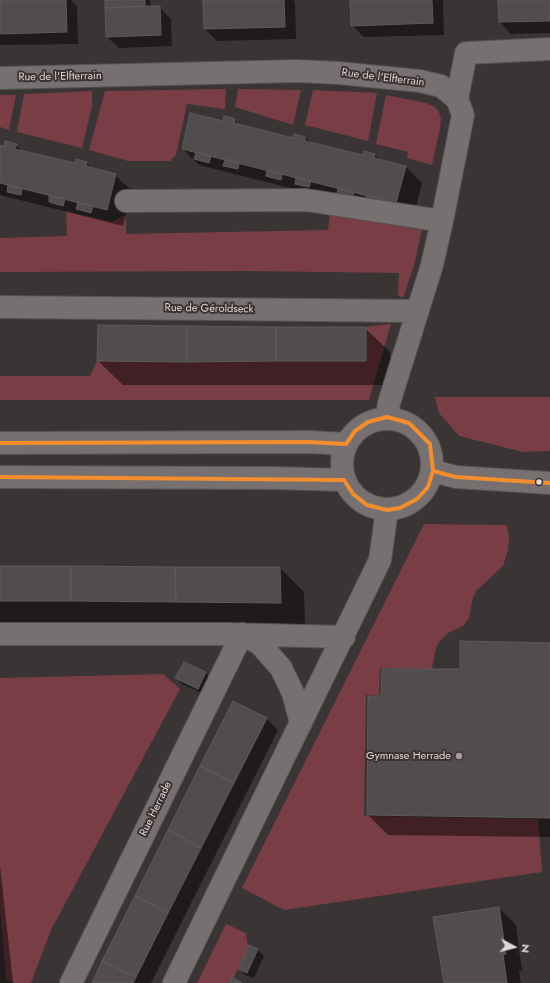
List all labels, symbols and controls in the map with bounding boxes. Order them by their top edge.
street label: Rue de l'Elfterrain [341,66,425,90]
street label: Rue de l'Elfterrain [18,70,102,84]
street label: Rue de Géroldseck [164,302,254,316]
unlabelled marker [534,477,544,487]
place label: Gymnase Herrade [366,749,451,763]
marker: Gymnase Herrade [454,751,464,761]
street label: Rue Herrade [137,780,175,838]
north arrow [494,927,534,967]
text: N [517,943,534,954]

